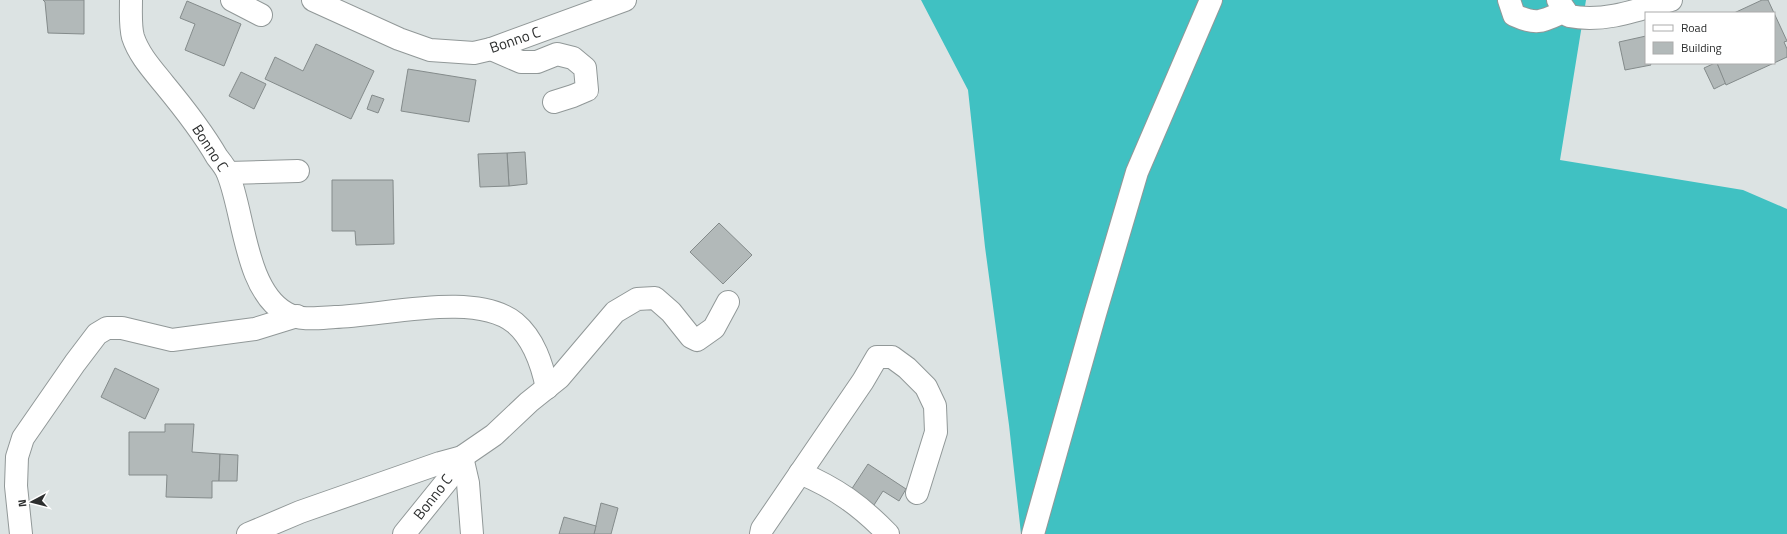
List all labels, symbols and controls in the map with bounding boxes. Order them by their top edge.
legend [1645,12,1775,64]
text: Road [1681,18,1707,37]
street label: Bonno C [486,20,543,59]
text: Building [1681,38,1722,57]
street label: Bonno C [186,119,234,176]
street label: Bonno C [407,469,458,525]
north arrow [12,482,52,522]
text: N [14,498,30,508]

